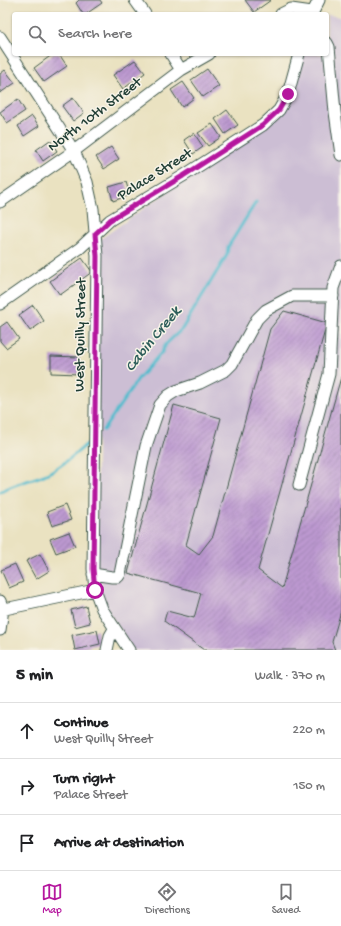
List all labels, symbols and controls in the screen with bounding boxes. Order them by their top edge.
search box [12,12,329,56]
icon: search [26,23,48,45]
text: Search here [58,25,132,43]
street label: North 10th Street [44,73,147,156]
route end [279,85,297,103]
street label: Palace Street [113,144,197,206]
street label: West Quilly Street [71,276,91,392]
water label: Cabin Creek [122,302,187,377]
route start [86,581,104,599]
text: 5 min [16,666,53,686]
text: Walk · 370 m [255,669,325,684]
text: Continue [54,714,108,732]
icon: ahead [16,720,38,742]
text: 220 m [293,723,325,738]
text: West Quilly Street [54,732,152,747]
text: Turn right [54,770,114,788]
icon: right [16,776,38,798]
text: 150 m [293,779,325,794]
text: Palace Street [54,788,127,803]
icon: arrive [16,832,38,854]
text: Arrive at destination [54,834,184,852]
tab: Map [41,881,63,917]
tab: Directions [145,881,190,917]
tab: Saved [272,881,300,917]

